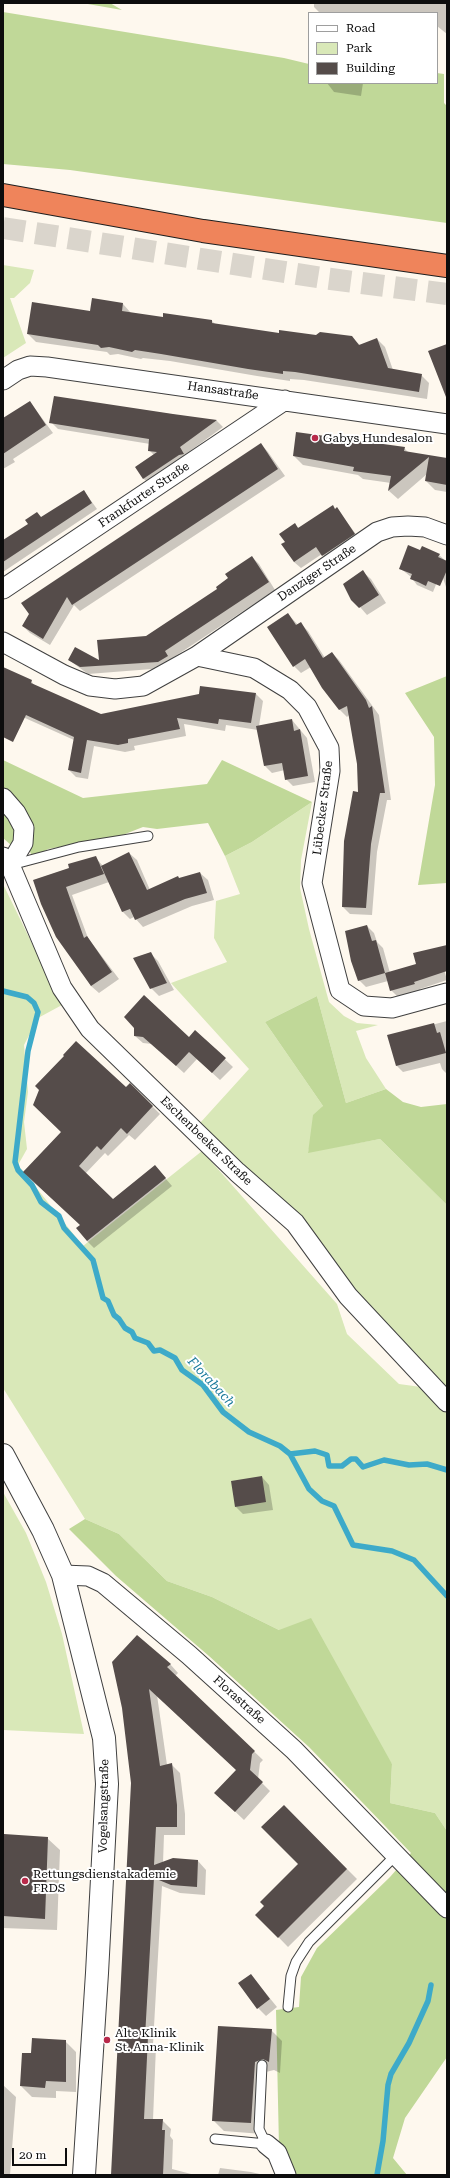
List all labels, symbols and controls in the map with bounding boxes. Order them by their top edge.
legend [308,12,438,84]
text: Road [346,21,375,35]
text: Park [346,41,372,55]
text: Building [346,61,395,75]
street label: Hansastraße [186,379,260,403]
place label: Gabys Hundesalon [323,431,433,445]
marker: Gabys Hundesalon [310,433,320,443]
street label: Frankfurter Straße [96,459,192,531]
street label: Danziger Straße [275,541,359,605]
street label: Lübecker Straße [310,760,336,856]
street label: Eschenbeeker Straße [157,1093,255,1189]
water label: Florabach [184,1354,238,1410]
street label: Florastraße [210,1673,268,1727]
street label: Vogelsangstraße [96,1759,112,1853]
place label: Rettungsdienstakademie FRDS [33,1867,176,1895]
marker: Rettungsdienstakademie FRDS [20,1876,30,1886]
place label: Alte Klinik St. Anna-Klinik [115,2026,204,2054]
marker: Alte Klinik St. Anna-Klinik [102,2035,112,2045]
scale bar [14,2140,69,2166]
text: 20 m [19,2148,46,2162]

